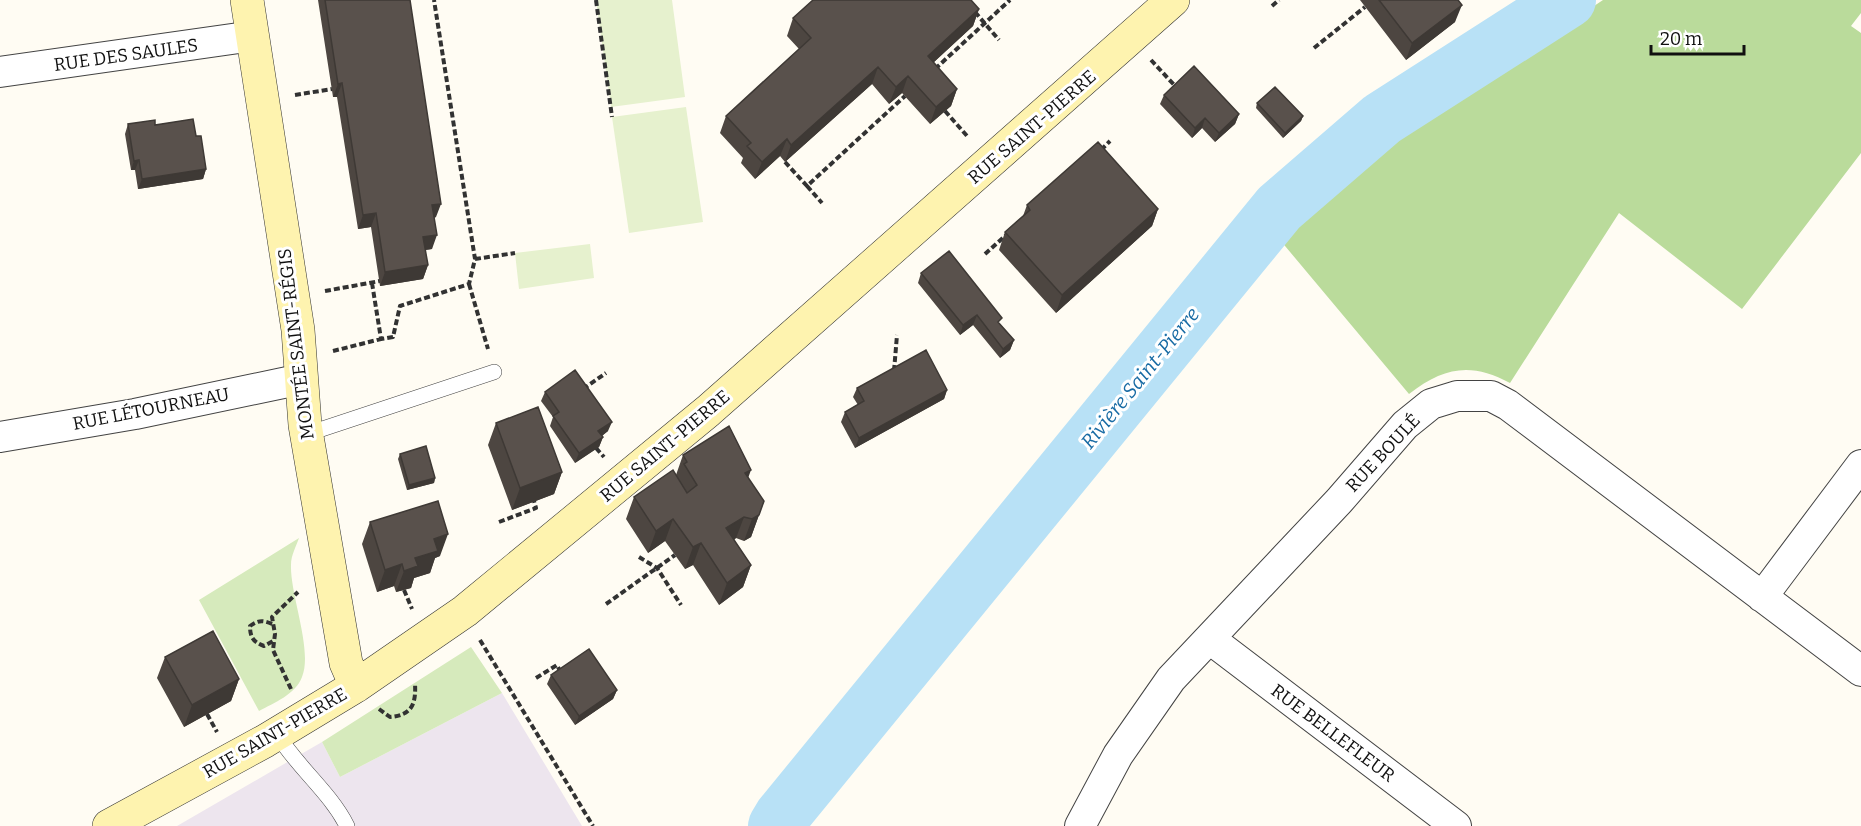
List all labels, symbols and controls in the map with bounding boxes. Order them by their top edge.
scale bar [1651,18,1744,56]
text: 20 m [1660,28,1702,50]
street label: RUE DES SAULES [53,34,199,76]
street label: RUE SAINT-PIERRE [963,65,1101,189]
street label: MONTÉE SAINT-RÉGIS [272,247,319,441]
water label: Rivière Saint-Pierre [1076,303,1204,453]
street label: RUE LÉTOURNEAU [71,382,231,435]
street label: RUE SAINT-PIERRE [596,385,734,507]
street label: RUE BOULÉ [1341,409,1425,497]
street label: RUE BELLEFLEUR [1267,679,1399,787]
street label: RUE SAINT-PIERRE [199,683,351,783]

